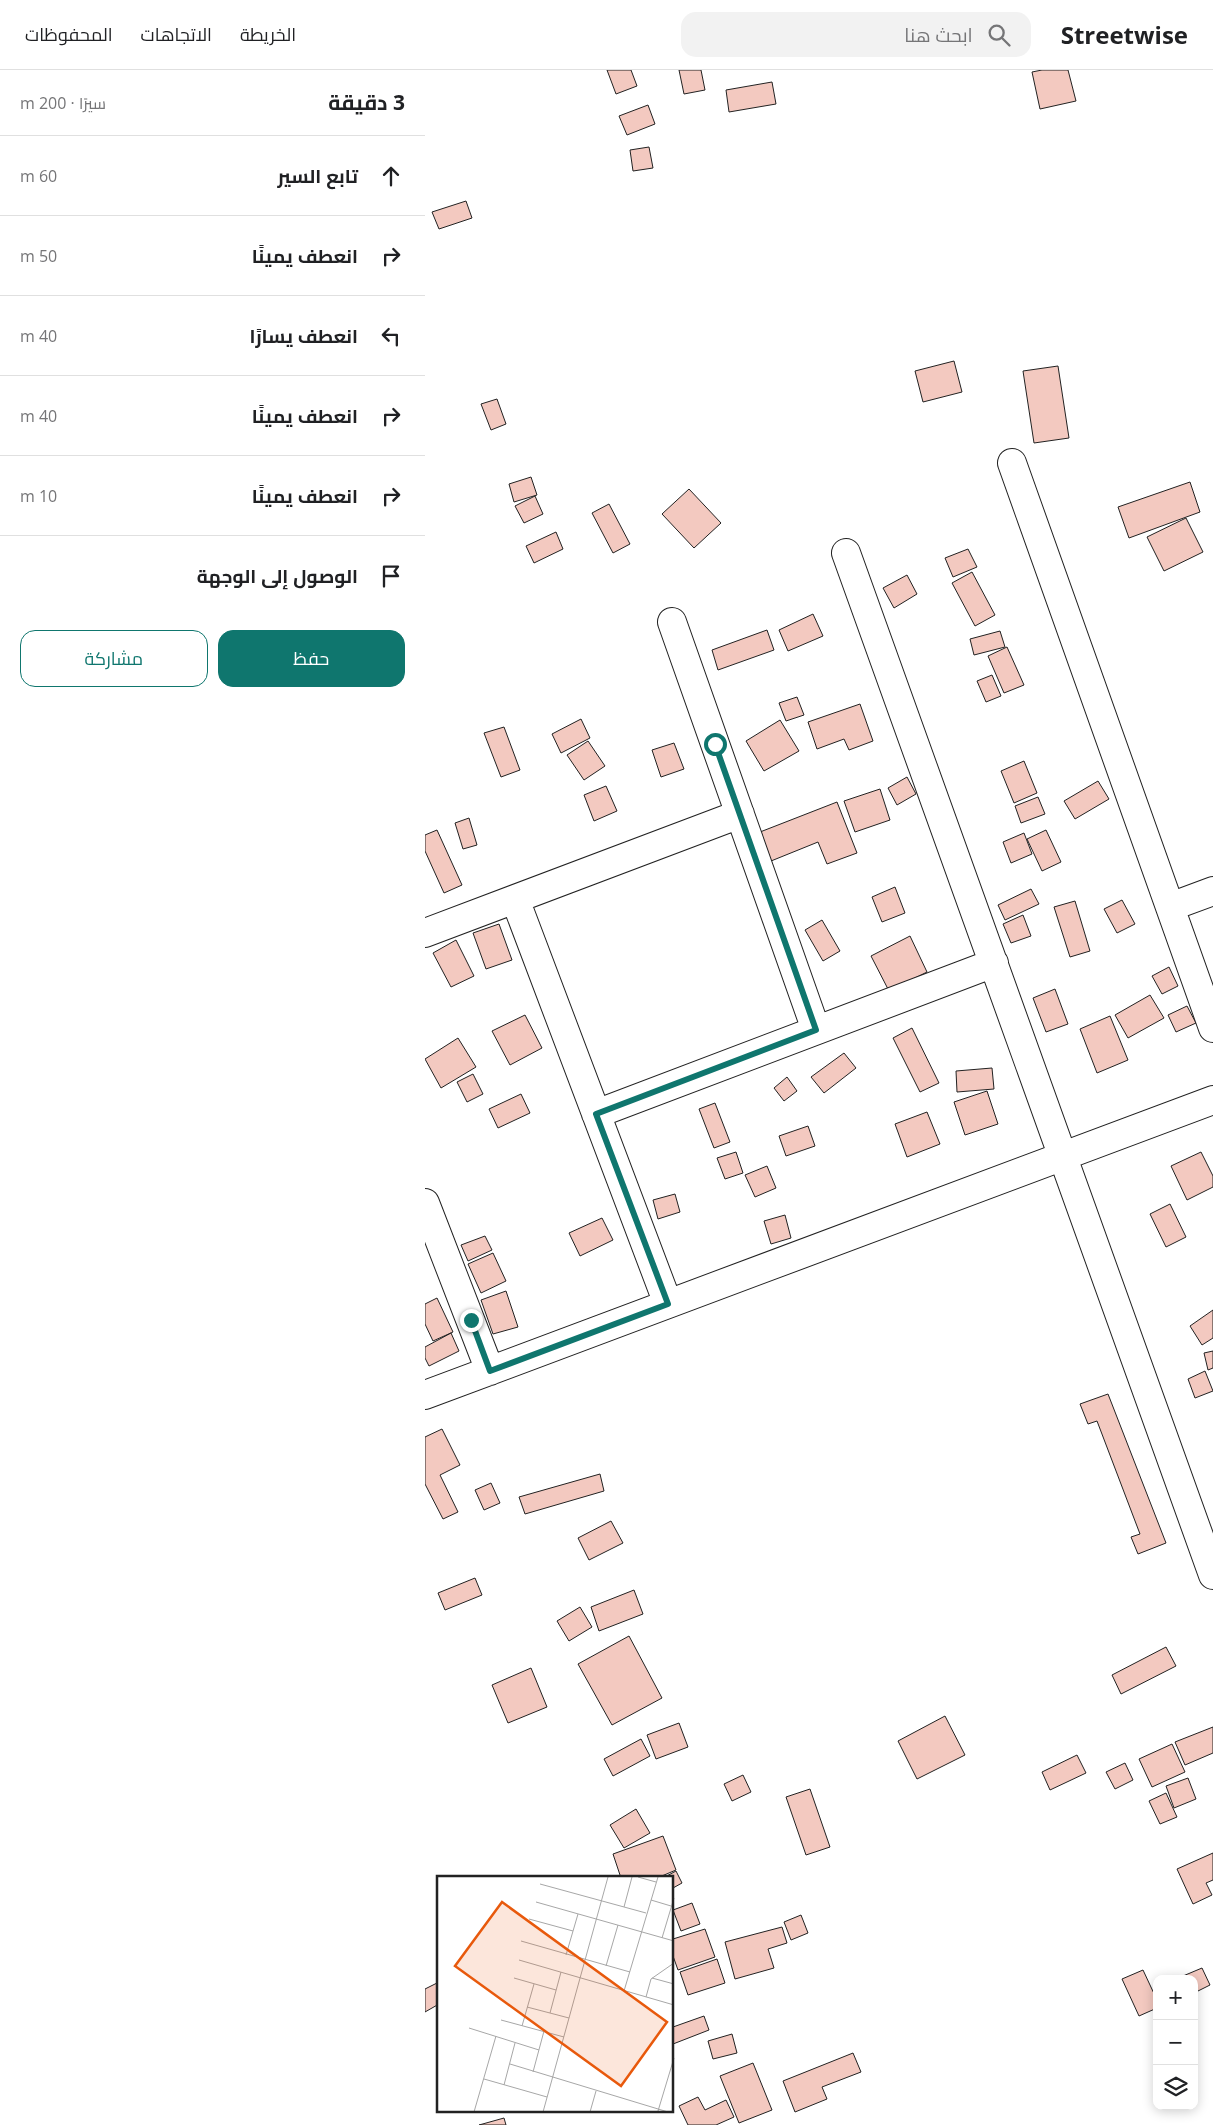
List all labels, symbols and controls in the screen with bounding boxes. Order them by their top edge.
search box [681,12,1031,57]
text: Streetwise [1061,18,1188,51]
icon: search [985,21,1013,49]
text: المحفوظات [25,22,113,46]
text: الاتجاهات [141,22,212,46]
text: الخريطة [240,22,296,46]
text: ابحث هنا [904,22,973,48]
text: 3 دقيقة [328,88,405,116]
text: سيرًا · 200 m [20,92,106,114]
icon: ahead [377,162,405,190]
text: تابع السير [278,163,358,189]
text: 60 m [20,165,57,187]
icon: right [377,242,405,270]
text: انعطف يمينًا [252,243,358,269]
text: 50 m [20,245,57,267]
icon: left [377,322,405,350]
text: انعطف يسارًا [249,323,358,349]
text: 40 m [20,325,57,347]
icon: right [377,402,405,430]
text: انعطف يمينًا [252,403,358,429]
text: 40 m [20,405,57,427]
icon: right [377,482,405,510]
text: انعطف يمينًا [252,483,358,509]
text: 10 m [20,485,57,507]
icon: arrive [377,562,405,590]
text: الوصول إلى الوجهة [197,563,358,589]
button: مشاركة [20,630,208,687]
button: حفظ [218,630,405,687]
route start [704,733,727,756]
route end [460,1309,483,1332]
inset map [437,1876,674,2112]
map controls [1153,1975,1198,2110]
button: + [1153,1975,1198,2020]
button: − [1153,2020,1198,2065]
button: layers [1153,2065,1198,2110]

